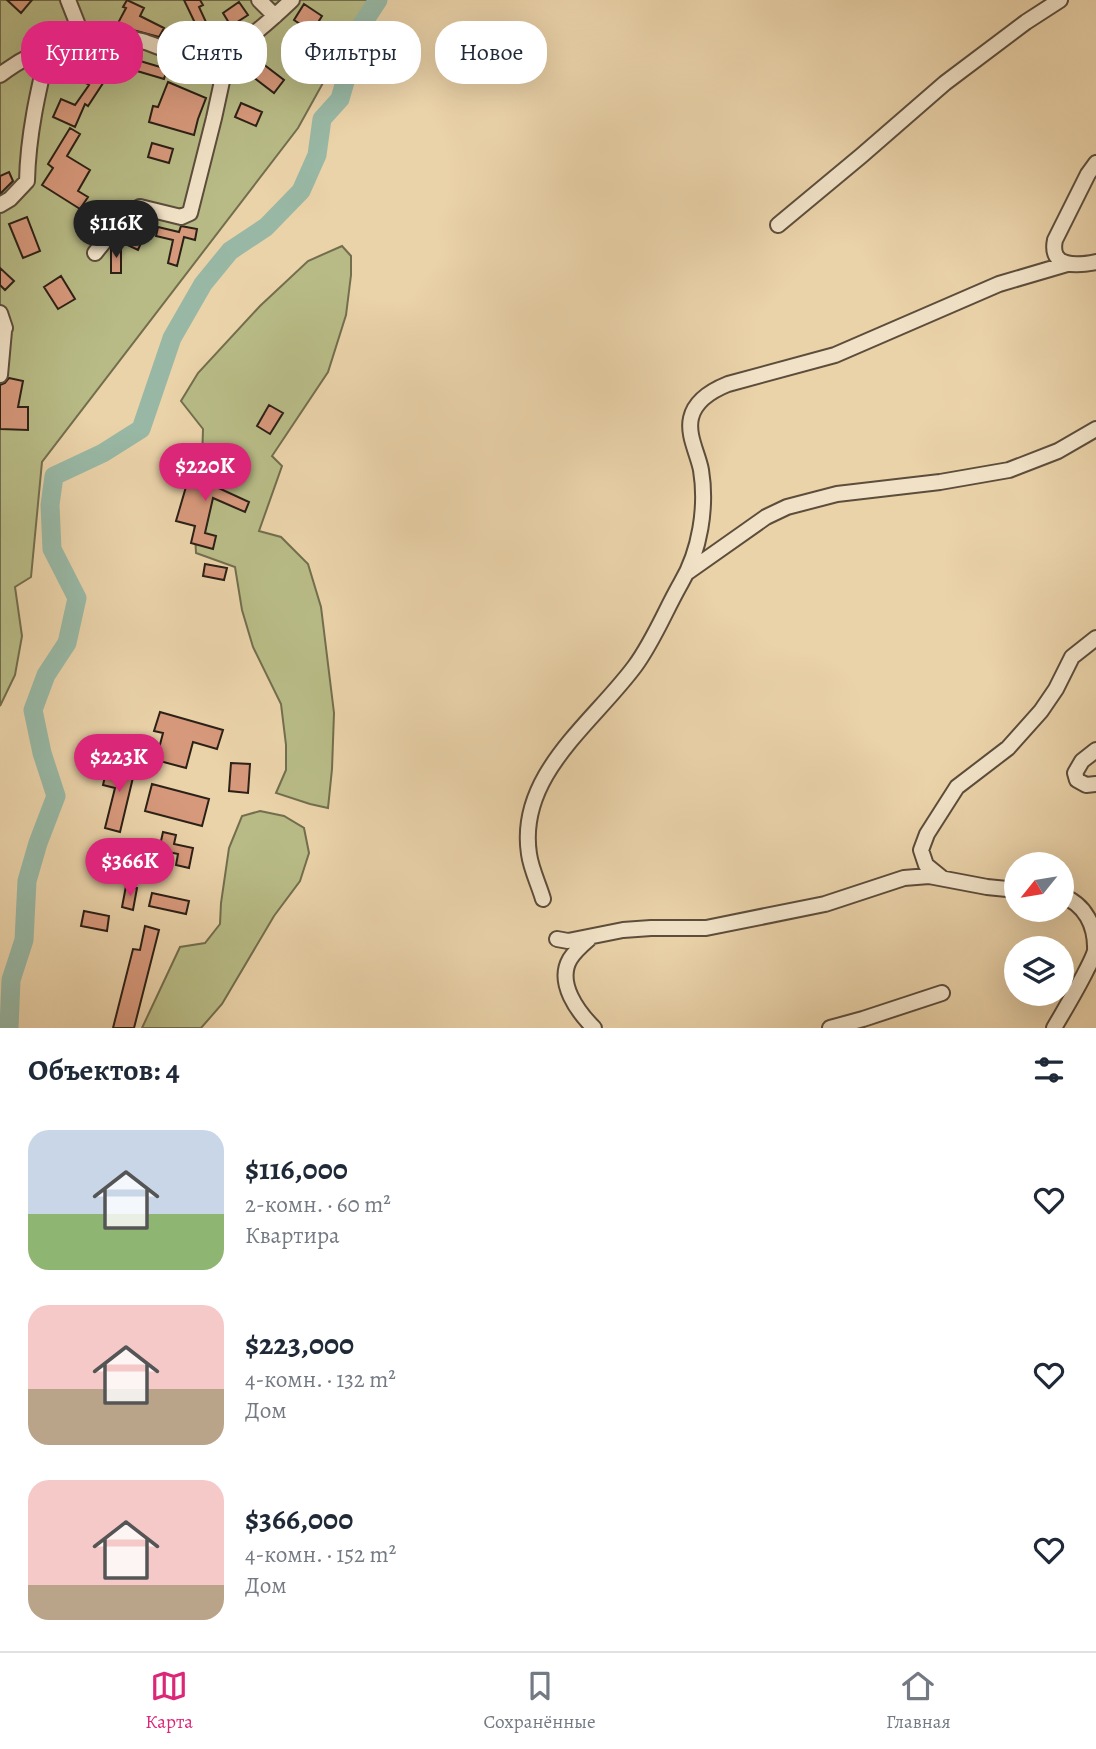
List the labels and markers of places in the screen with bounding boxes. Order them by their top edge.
pin: $116K [67,201,165,260]
pin: $220K [156,444,254,503]
pin: $223K [70,734,168,794]
pin: $366K [81,838,179,898]

